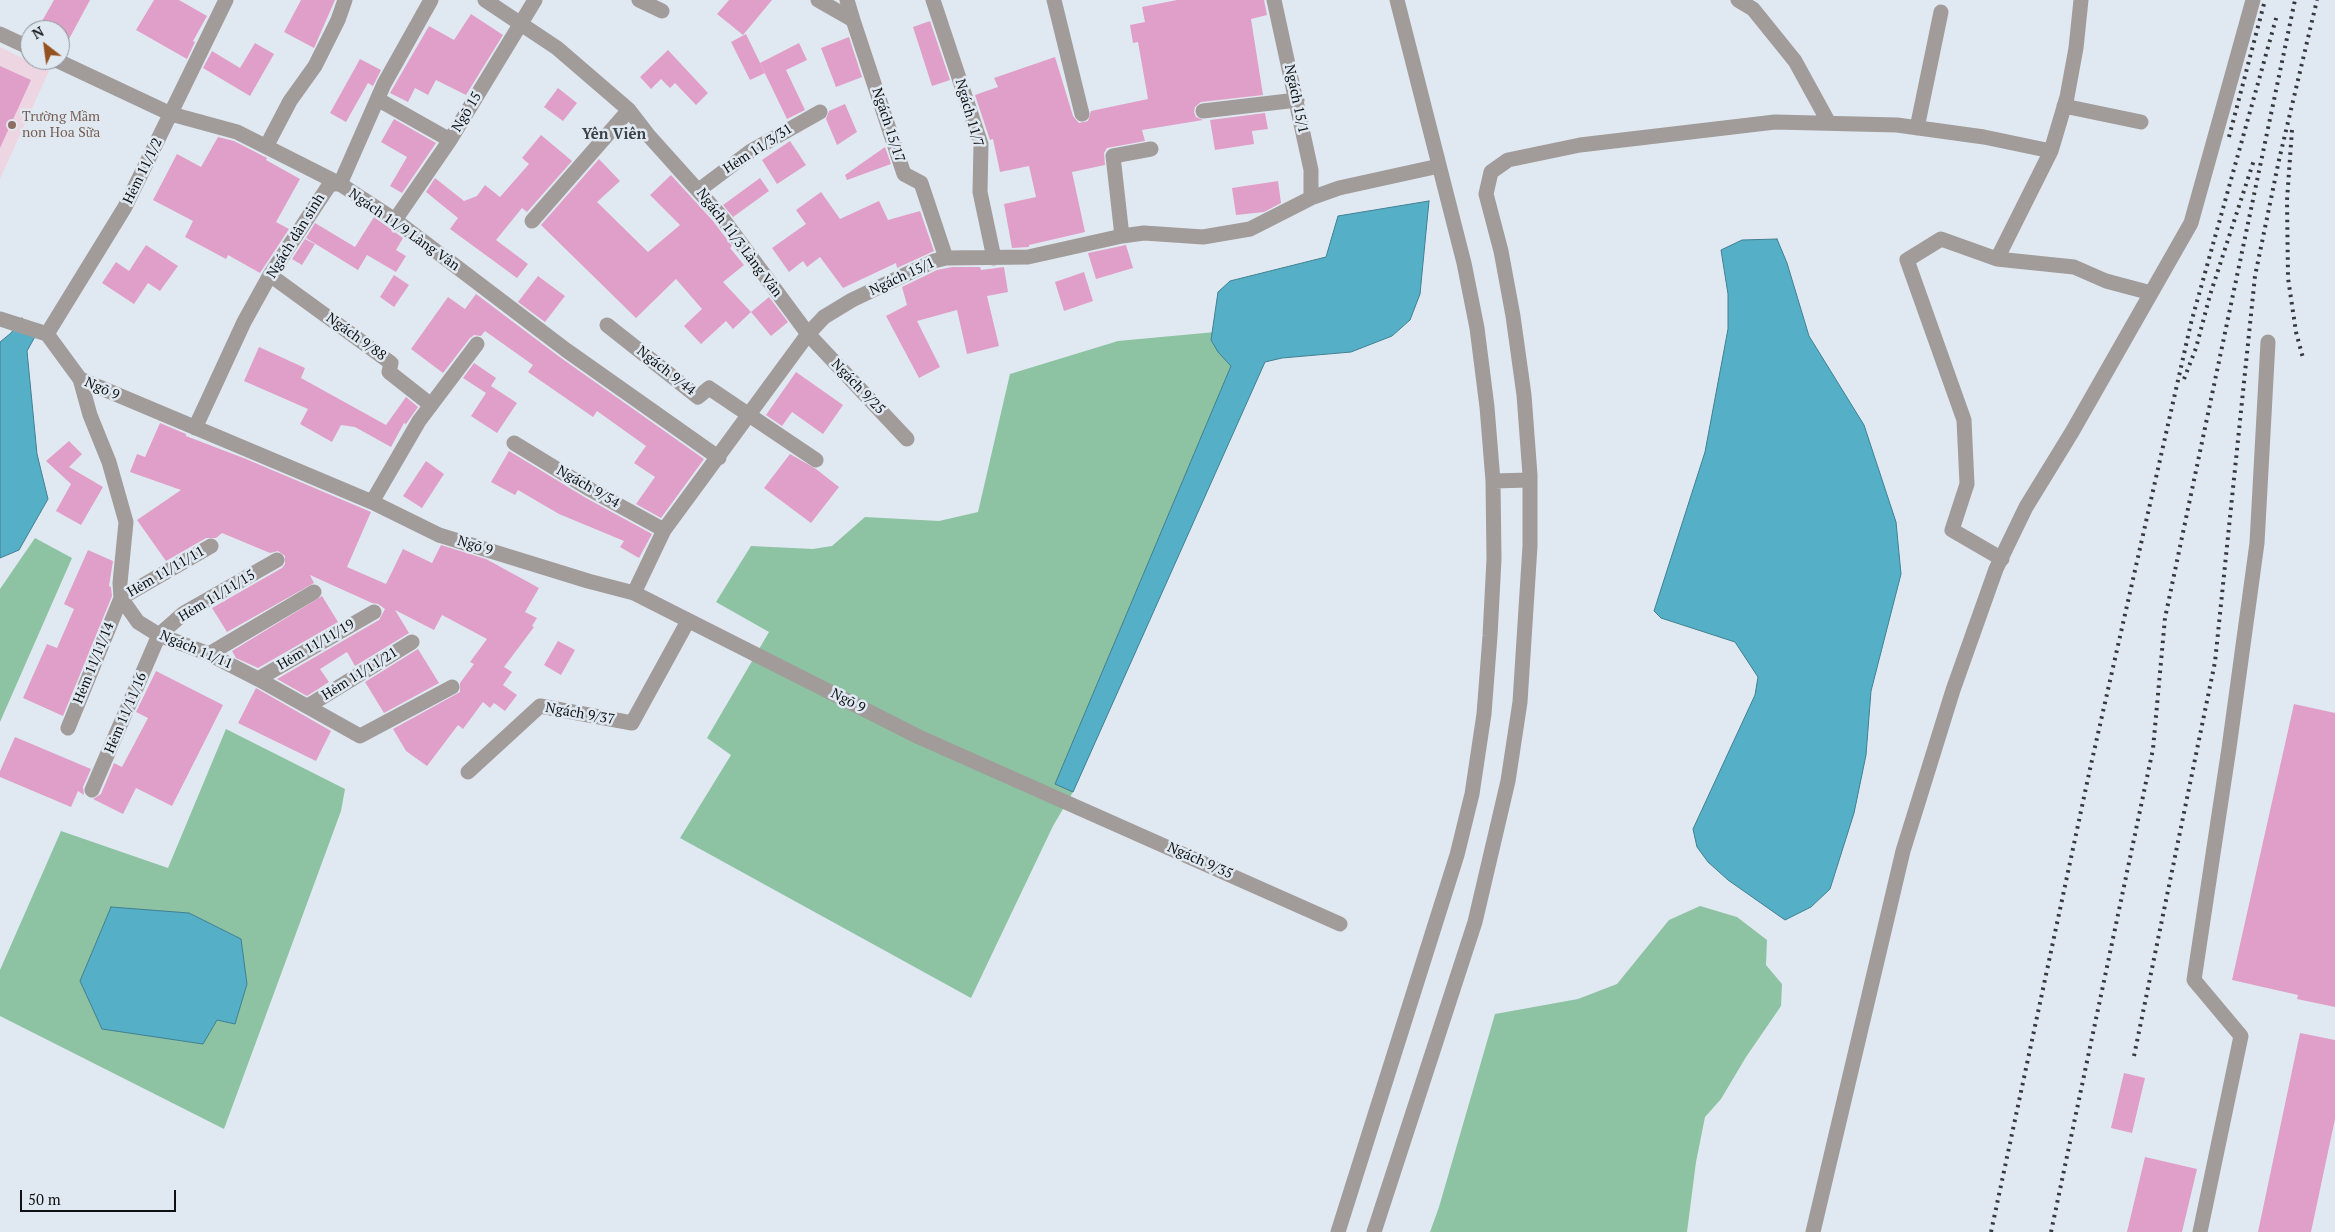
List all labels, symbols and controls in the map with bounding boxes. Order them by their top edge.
north arrow [20,20,70,70]
text: N [28,22,47,43]
street label: Ngách 15/1 [1281,63,1311,135]
street label: Ngách 11/7 [951,77,987,149]
street label: Ngách 15/17 [868,86,908,164]
street label: Ngõ 15 [449,89,485,135]
place label: Trường Mầm non Hoa Sữa [22,109,100,142]
marker: Trường Mầm non Hoa Sữa [6,119,18,131]
street label: Hẻm 11/3/31 [720,120,796,178]
district label: Yên Viên [582,126,646,144]
street label: Hẻm 11/1/2 [120,135,166,207]
street label: Ngách 11/9 Làng Vân [345,185,463,275]
street label: Ngách 11/3 Làng Vân [693,185,785,301]
street label: Ngách dân sinh [263,191,329,281]
street label: Ngách 15/1 [867,255,937,299]
street label: Ngách 9/88 [323,310,389,364]
street label: Ngách 9/44 [633,343,699,399]
street label: Ngách 9/25 [828,356,888,418]
street label: Ngõ 9 [82,374,122,404]
street label: Ngách 9/54 [553,462,623,512]
street label: Ngõ 9 [455,533,495,559]
street label: Hẻm 11/11/11 [124,543,208,601]
street label: Hẻm 11/11/15 [176,567,258,625]
street label: Hẻm 11/11/19 [274,616,358,674]
street label: Hẻm 11/11/14 [70,620,118,706]
street label: Ngách 11/11 [157,627,235,673]
street label: Hẻm 11/11/21 [319,644,401,704]
street label: Hẻm 11/11/16 [101,670,151,756]
street label: Ngõ 9 [828,685,868,717]
street label: Ngách 9/37 [544,700,616,728]
street label: Ngách 9/35 [1165,839,1235,883]
scale bar [22,1180,179,1212]
text: 50 m [28,1189,61,1209]

